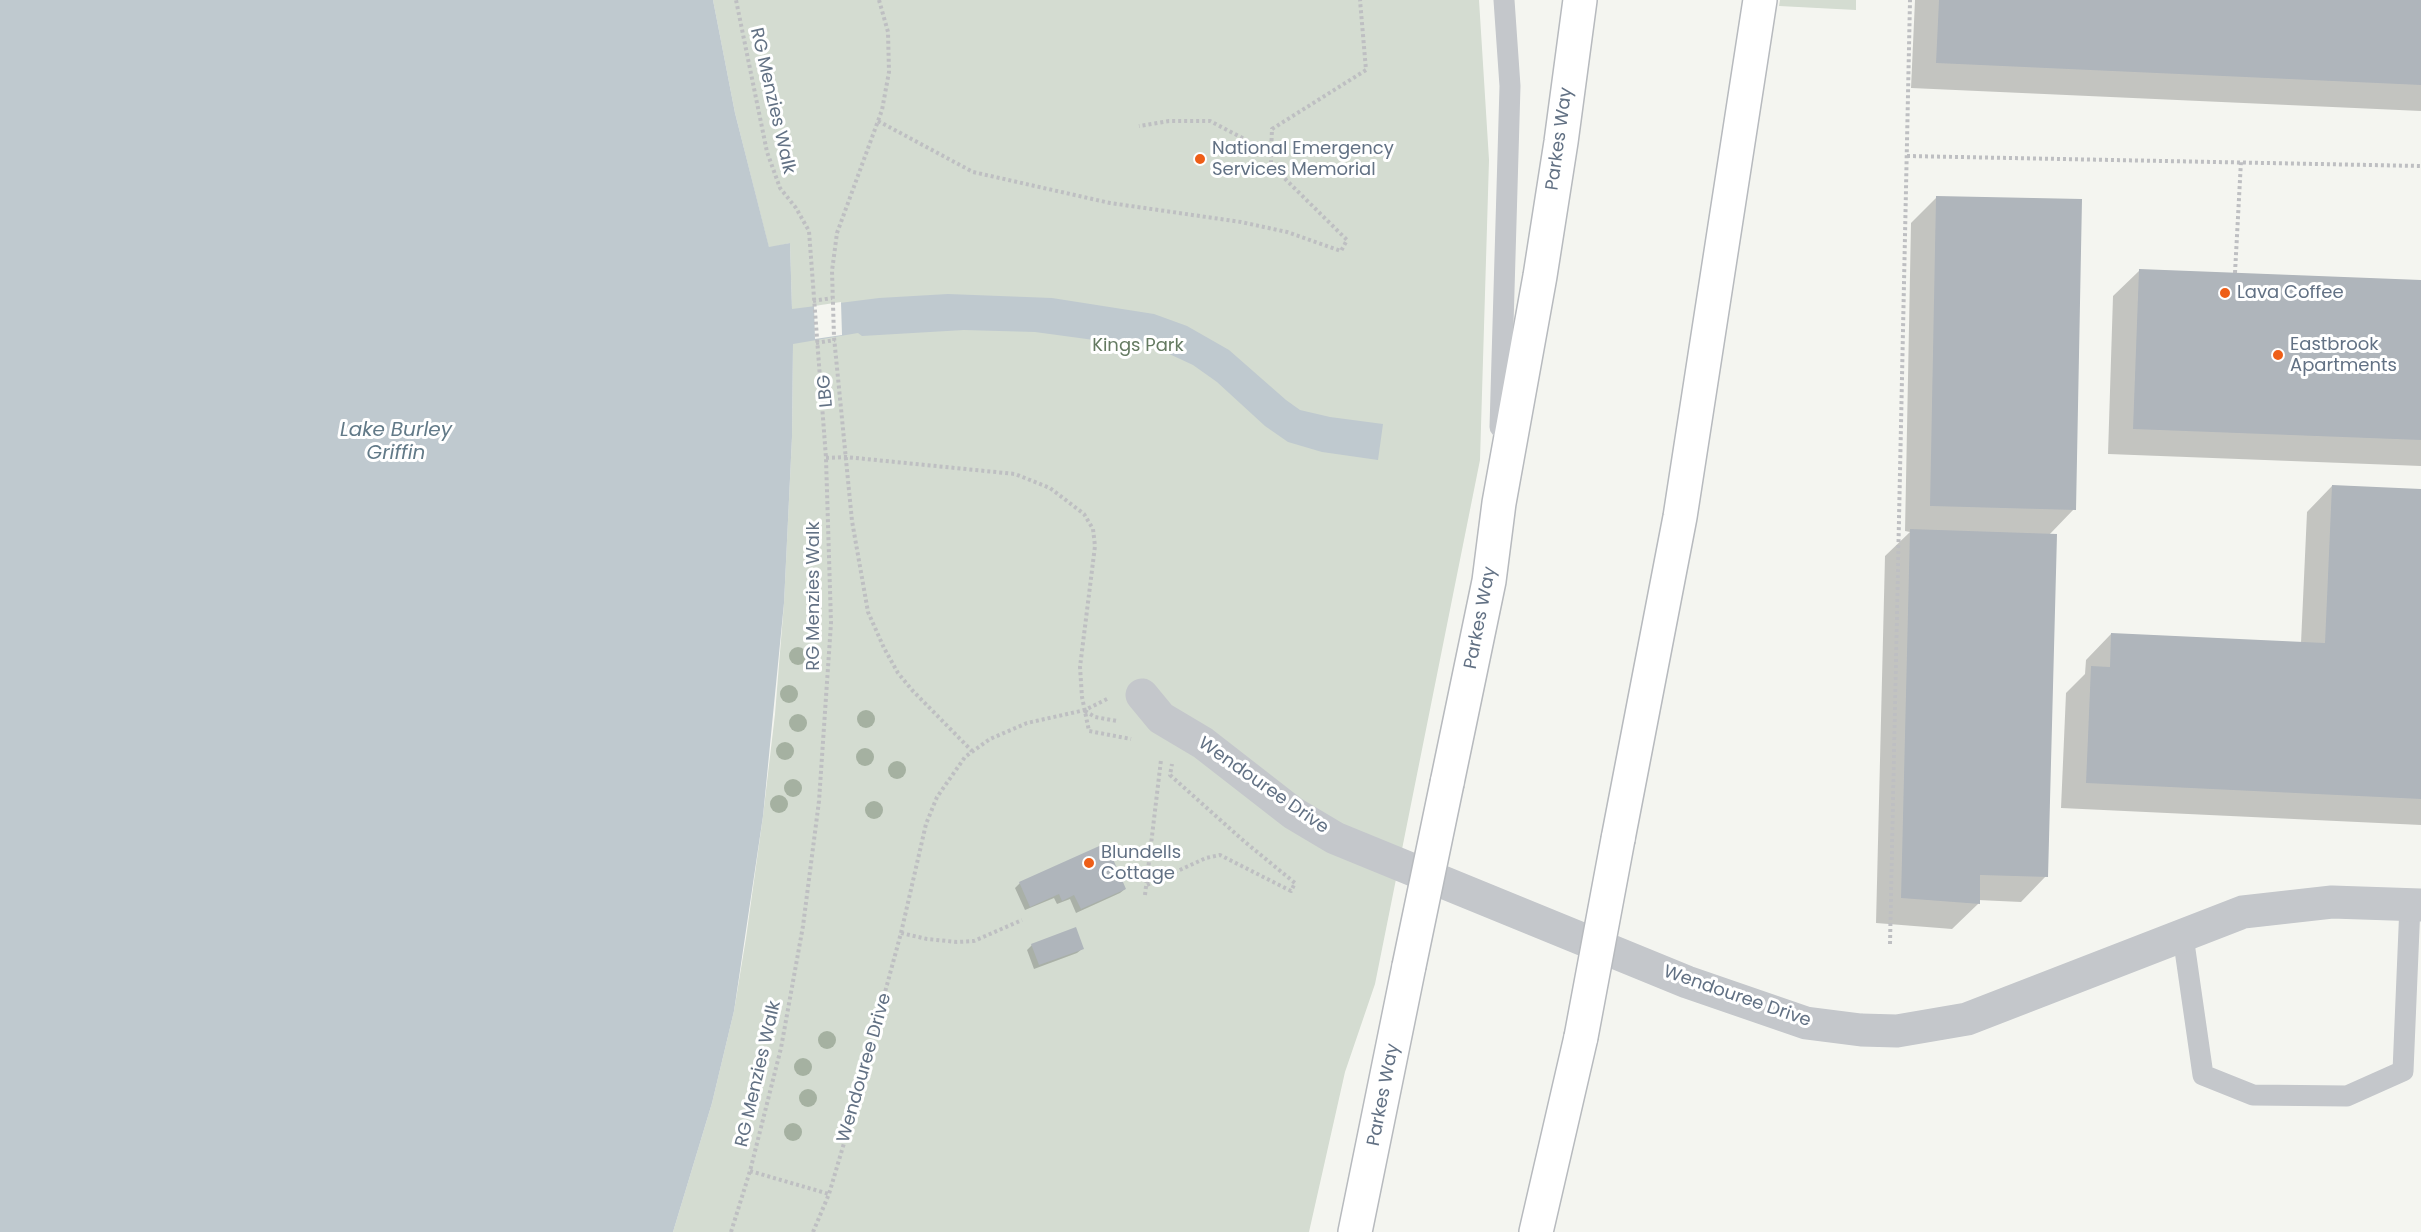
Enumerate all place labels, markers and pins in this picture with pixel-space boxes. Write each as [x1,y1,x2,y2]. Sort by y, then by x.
place label: National Emergency Services Memorial [1212,138,1394,180]
marker: National Emergency Services Memorial [1193,152,1207,166]
place label: Lava Coffee [2237,282,2344,304]
marker: Lava Coffee [2218,286,2232,300]
place label: Eastbrook Apartments [2290,334,2397,376]
marker: Eastbrook Apartments [2271,348,2285,362]
place label: Blundells Cottage [1101,842,1181,884]
marker: Blundells Cottage [1082,856,1096,870]

